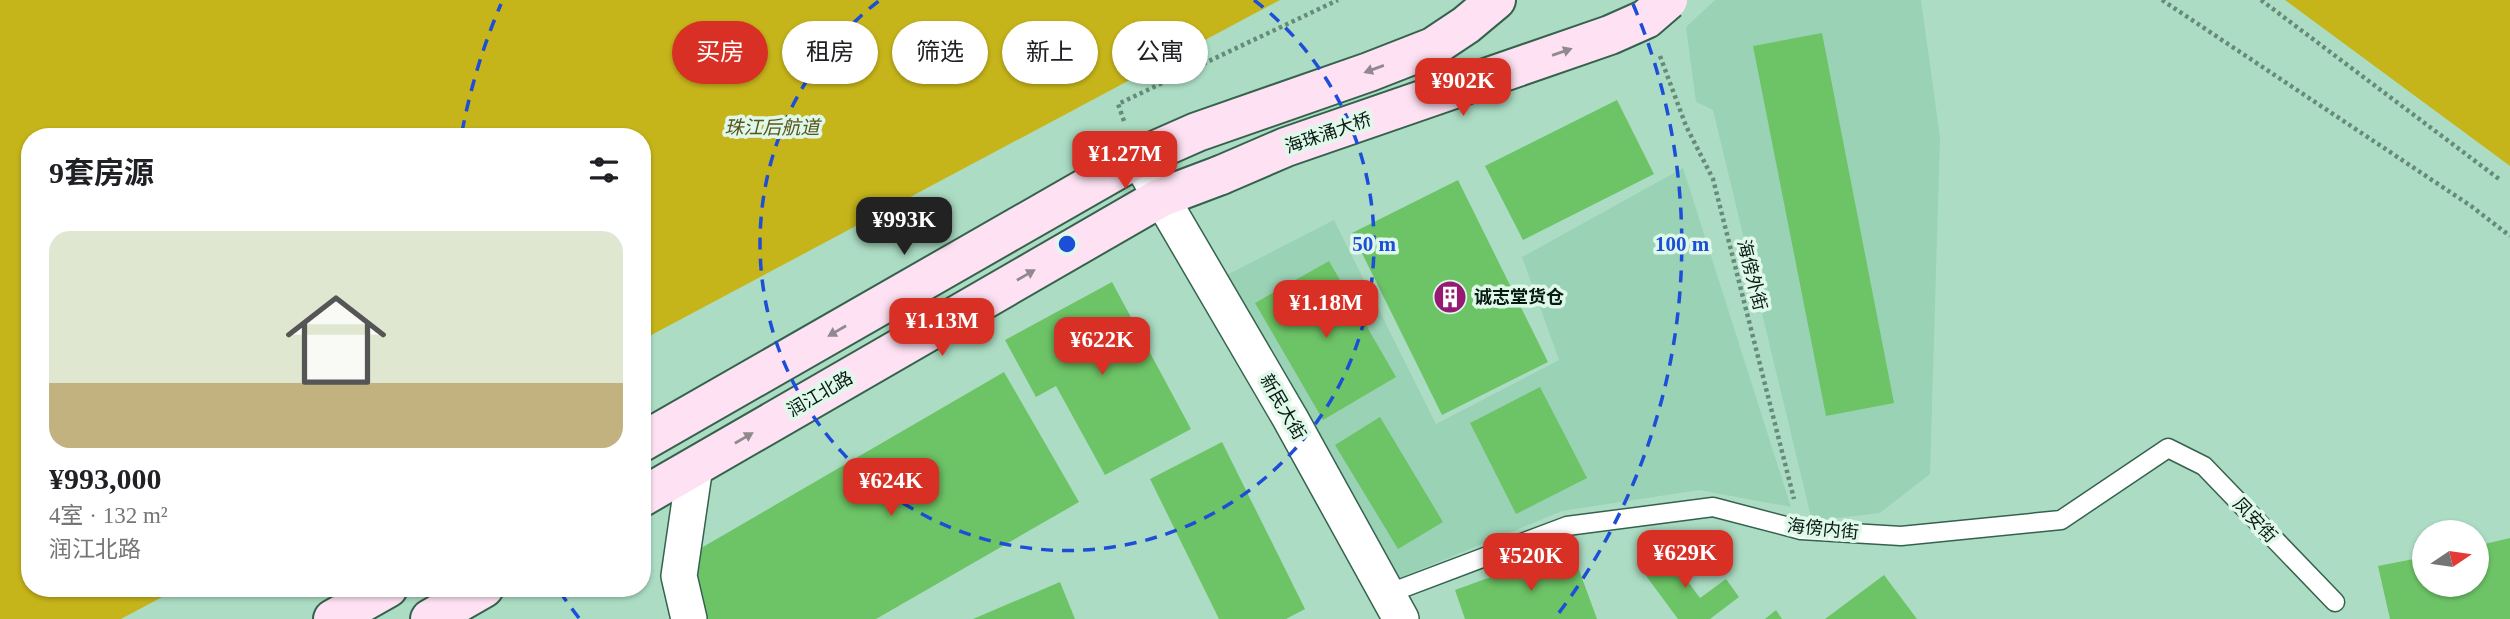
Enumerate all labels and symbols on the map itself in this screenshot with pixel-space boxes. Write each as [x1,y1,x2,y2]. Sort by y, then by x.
one-way arrow [1551,46,1572,57]
pin: ¥902K [1414,58,1512,118]
one-way arrow [1364,64,1385,75]
street label: 海珠涌大桥 [1282,109,1374,157]
water label: 珠江后航道 [724,117,822,138]
pin: ¥1.27M [1068,132,1182,191]
pin: ¥993K [855,198,953,257]
centre of rings [1055,232,1079,256]
text: 50 m [1352,232,1396,256]
text: 100 m [1655,232,1710,256]
street label: 海傍外街 [1734,238,1770,312]
one-way arrow [1016,269,1035,282]
building icon: 诚志堂货仓 [1431,278,1469,316]
pin: ¥1.18M [1269,280,1383,340]
place label: 诚志堂货仓 [1474,287,1564,307]
pin: ¥1.13M [885,298,999,358]
pin: ¥622K [1053,318,1151,377]
one-way arrow [827,324,846,337]
street label: 润江北路 [784,367,856,421]
street label: 新民大街 [1256,371,1310,443]
one-way arrow [734,432,753,444]
pin: ¥624K [842,458,940,518]
street label: 凤安街 [2229,494,2281,546]
street label: 海傍内街 [1786,515,1860,543]
north arrow [2412,520,2488,597]
pin: ¥629K [1636,530,1734,590]
pin: ¥520K [1482,534,1580,593]

